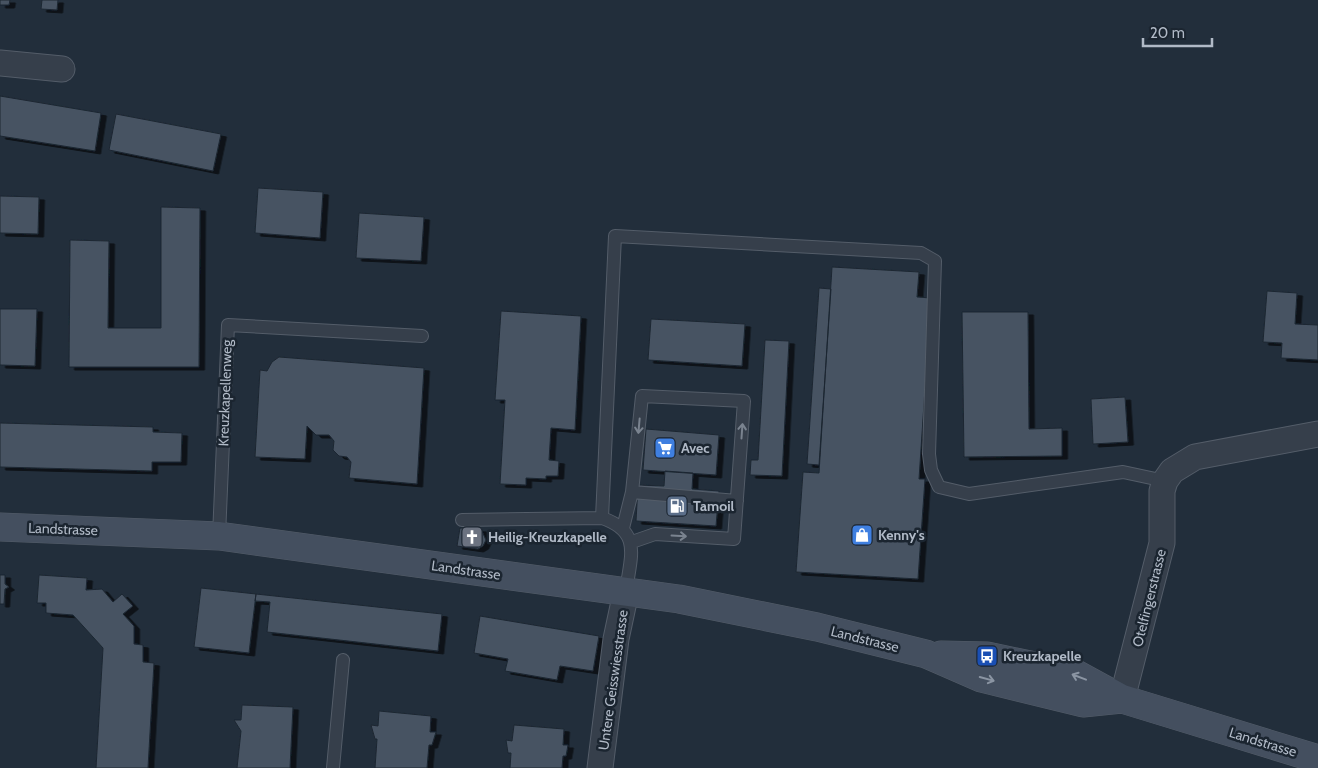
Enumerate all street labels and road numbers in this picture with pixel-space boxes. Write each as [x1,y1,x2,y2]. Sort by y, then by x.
street label: Kreuzkapellenweg [214,338,236,447]
street label: Landstrasse [28,519,98,539]
street label: Otelfingerstrasse [1128,547,1170,649]
street label: Landstrasse [430,556,502,584]
street label: Untere Geisswiesstrasse [594,609,632,751]
street label: Landstrasse [829,622,901,656]
street label: Landstrasse [1227,723,1299,761]

